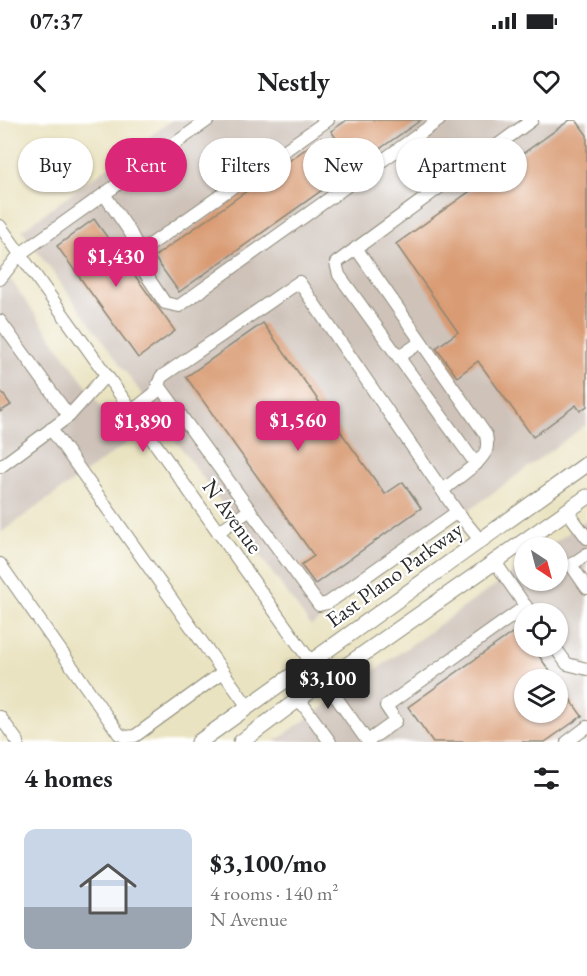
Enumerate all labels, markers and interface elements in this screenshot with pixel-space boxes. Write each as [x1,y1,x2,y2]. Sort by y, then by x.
text: 07:37 [30,7,83,36]
text: Nestly [257,64,330,99]
icon: back [24,65,57,98]
icon: heart [530,65,563,98]
chip: Buy [18,138,93,192]
chip: Rent [105,138,187,192]
chip: Filters [199,138,291,192]
chip: New [303,138,384,192]
chip: Apartment [396,138,527,192]
pin: $1,430 [67,237,165,288]
text: $1,430 [88,243,144,269]
pin: $1,560 [249,401,347,452]
pin: $1,890 [94,402,192,453]
text: $1,560 [270,407,326,433]
text: $1,890 [115,408,171,434]
street label: N Avenue [196,473,270,560]
street label: East Plano Parkway [320,515,469,634]
north arrow [514,537,568,591]
map controls [514,537,568,723]
button: locate [514,603,568,657]
pin: $3,100 [279,659,377,710]
text: $3,100 [300,665,356,691]
button: layers [514,669,568,723]
text: 4 homes [24,761,113,795]
icon: filters [530,762,563,795]
text: $3,100/mo [210,846,326,880]
icon: home [72,853,144,925]
text: 4 rooms · 140 m² [210,880,338,906]
text: N Avenue [210,906,287,932]

